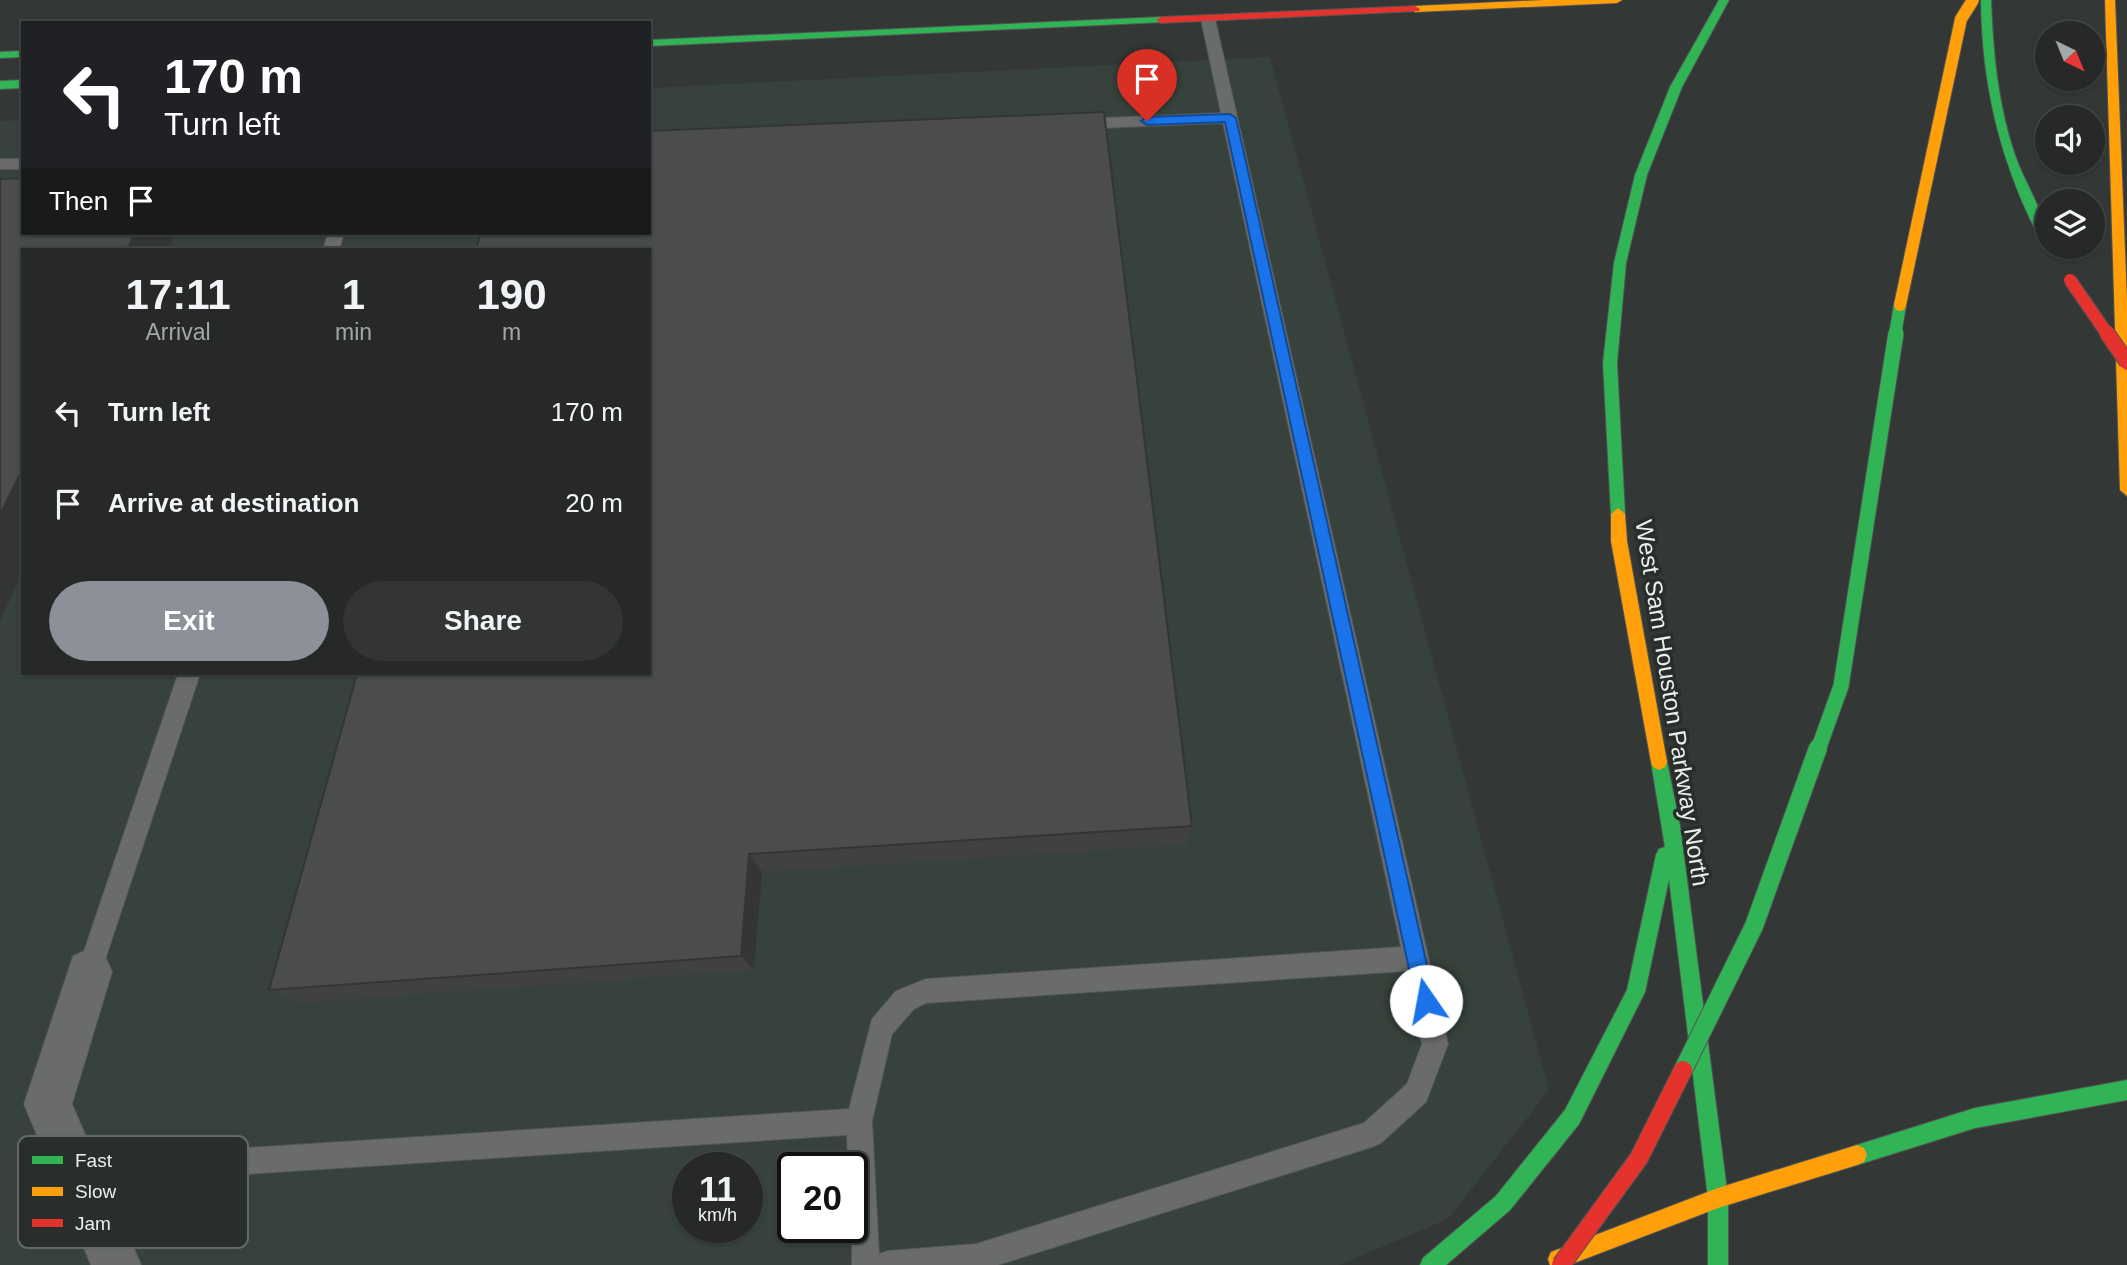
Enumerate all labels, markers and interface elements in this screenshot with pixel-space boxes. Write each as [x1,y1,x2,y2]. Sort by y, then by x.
north arrow [2035,21,2105,91]
map controls [2035,21,2105,259]
icon: left [49,49,140,140]
text: 170 m [164,49,303,103]
pin [1117,49,1177,121]
icon: arrive [1128,60,1166,98]
button: sound [2035,105,2105,175]
text: Turn left [164,106,280,142]
icon: arrive [122,182,160,220]
text: Then [49,186,108,216]
button: layers [2035,189,2105,259]
text: 17:11 [125,271,231,318]
text: 1 [342,271,365,318]
text: 190 [476,271,547,318]
text: Arrival [145,319,211,345]
text: min [335,319,372,345]
text: m [502,319,521,345]
icon: left [49,394,87,432]
text: Turn left [108,397,210,427]
text: 170 m [551,397,623,427]
icon: arrive [49,485,87,523]
text: Arrive at destination [108,488,359,518]
text: 20 m [565,488,623,518]
street label: West Sam Houston Parkway North [1630,518,1715,888]
button: Exit [49,581,329,661]
button: Share [343,581,623,661]
position arrow [1389,964,1463,1038]
legend [18,1136,248,1248]
text: Fast [75,1150,113,1171]
speed limit sign: 20 [777,1152,868,1243]
text: 11 [699,1169,736,1208]
text: Slow [75,1181,116,1202]
text: km/h [698,1205,737,1225]
text: Jam [75,1213,111,1234]

